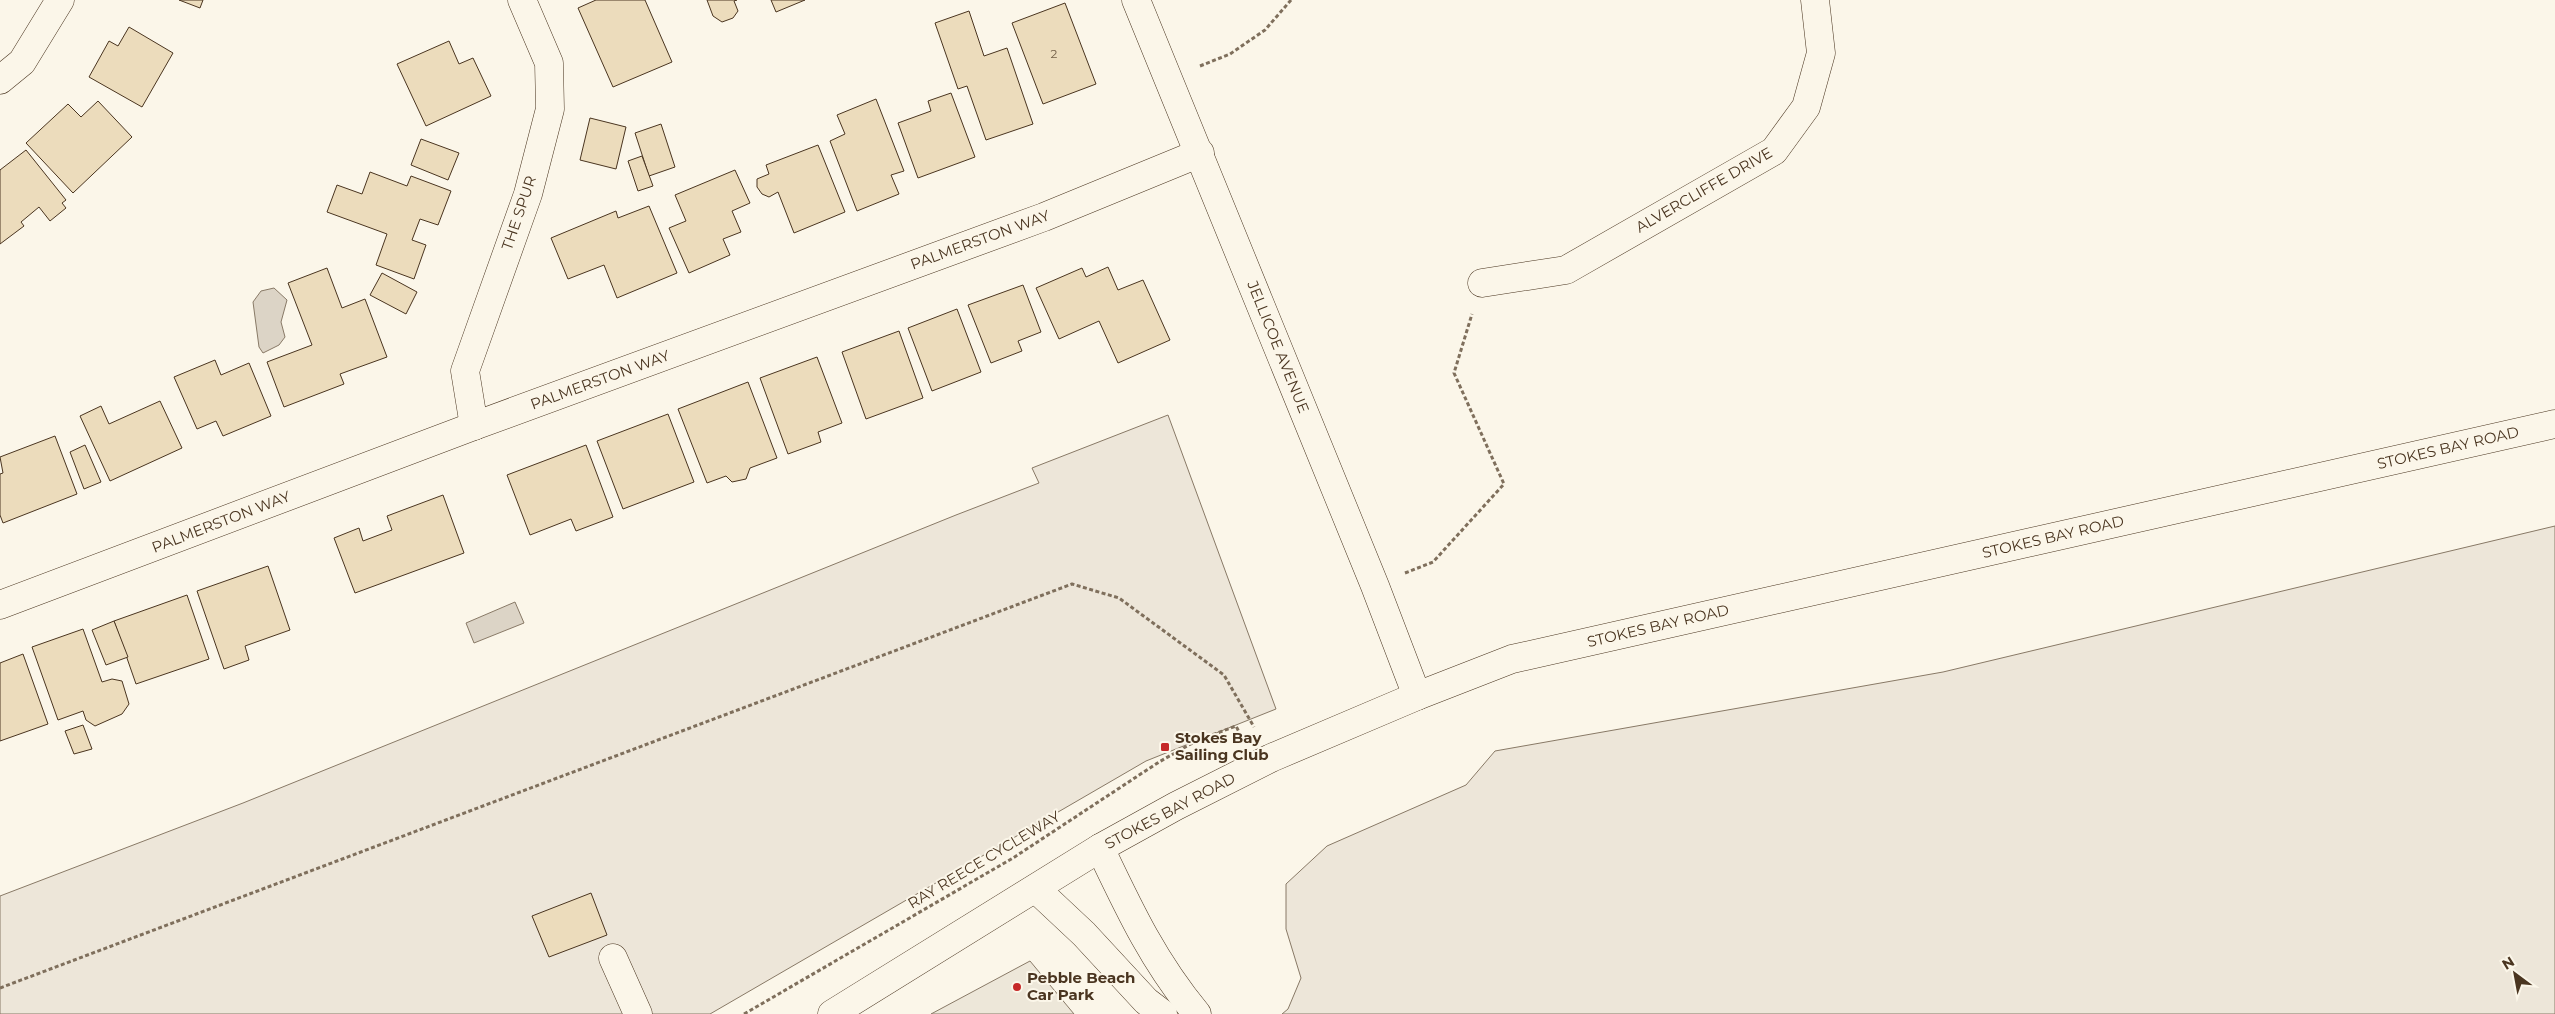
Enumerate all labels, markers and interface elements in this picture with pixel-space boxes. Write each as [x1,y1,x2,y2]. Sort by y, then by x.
house number: 2 [1051,46,1058,61]
street label: ALVERCLIFFE DRIVE [1632,143,1775,236]
street label: THE SPUR [497,173,540,253]
street label: PALMERSTON WAY [908,205,1053,274]
street label: JELLICOE AVENUE [1243,277,1314,416]
street label: PALMERSTON WAY [528,345,673,414]
street label: STOKES BAY ROAD [2375,422,2521,473]
street label: PALMERSTON WAY [149,486,293,557]
street label: STOKES BAY ROAD [1980,511,2126,562]
street label: STOKES BAY ROAD [1585,600,1731,651]
place label: Stokes Bay Sailing Club [1175,728,1269,764]
marker: Stokes Bay Sailing Club [1159,741,1171,753]
street label: STOKES BAY ROAD [1101,768,1238,853]
street label: RAY REECE CYCLEWAY [904,806,1064,913]
north arrow [2490,949,2540,999]
text: N [2499,952,2518,974]
place label: Pebble Beach Car Park [1027,968,1135,1004]
marker: Pebble Beach Car Park [1011,981,1023,993]

